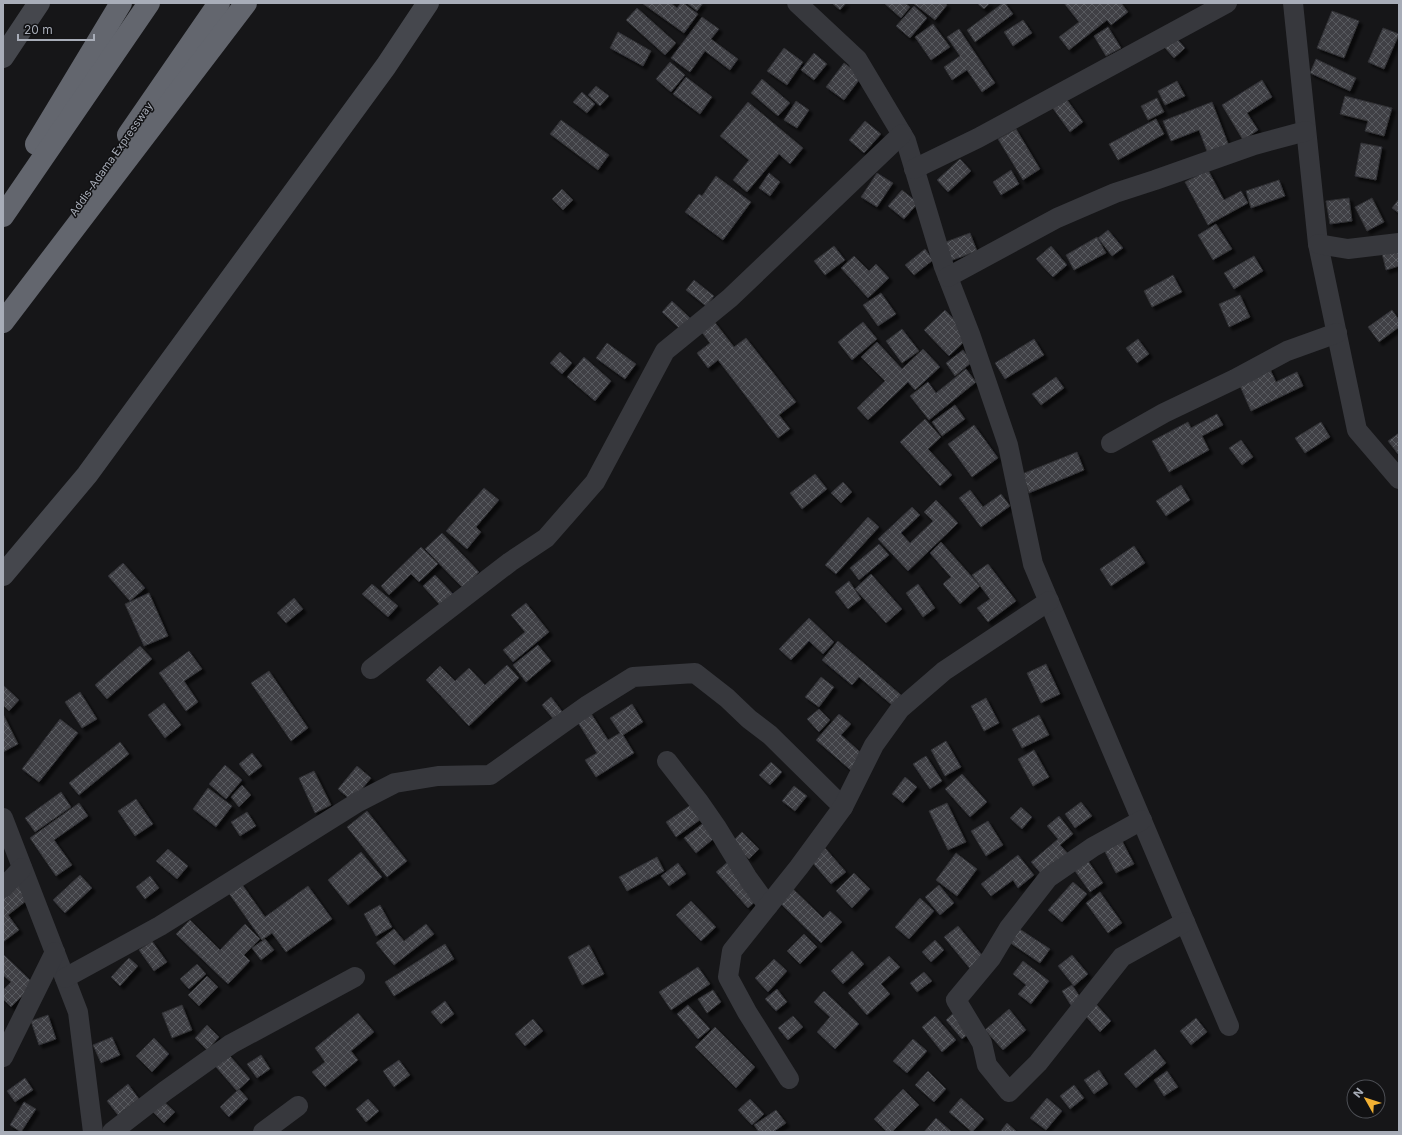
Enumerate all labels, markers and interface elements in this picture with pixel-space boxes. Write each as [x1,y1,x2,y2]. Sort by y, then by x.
scale bar [18,16,94,42]
text: 20 m [24,22,53,37]
street label: Addis-Adama Expressway [66,99,156,219]
north arrow [1346,1079,1386,1119]
text: N [1350,1085,1366,1100]

